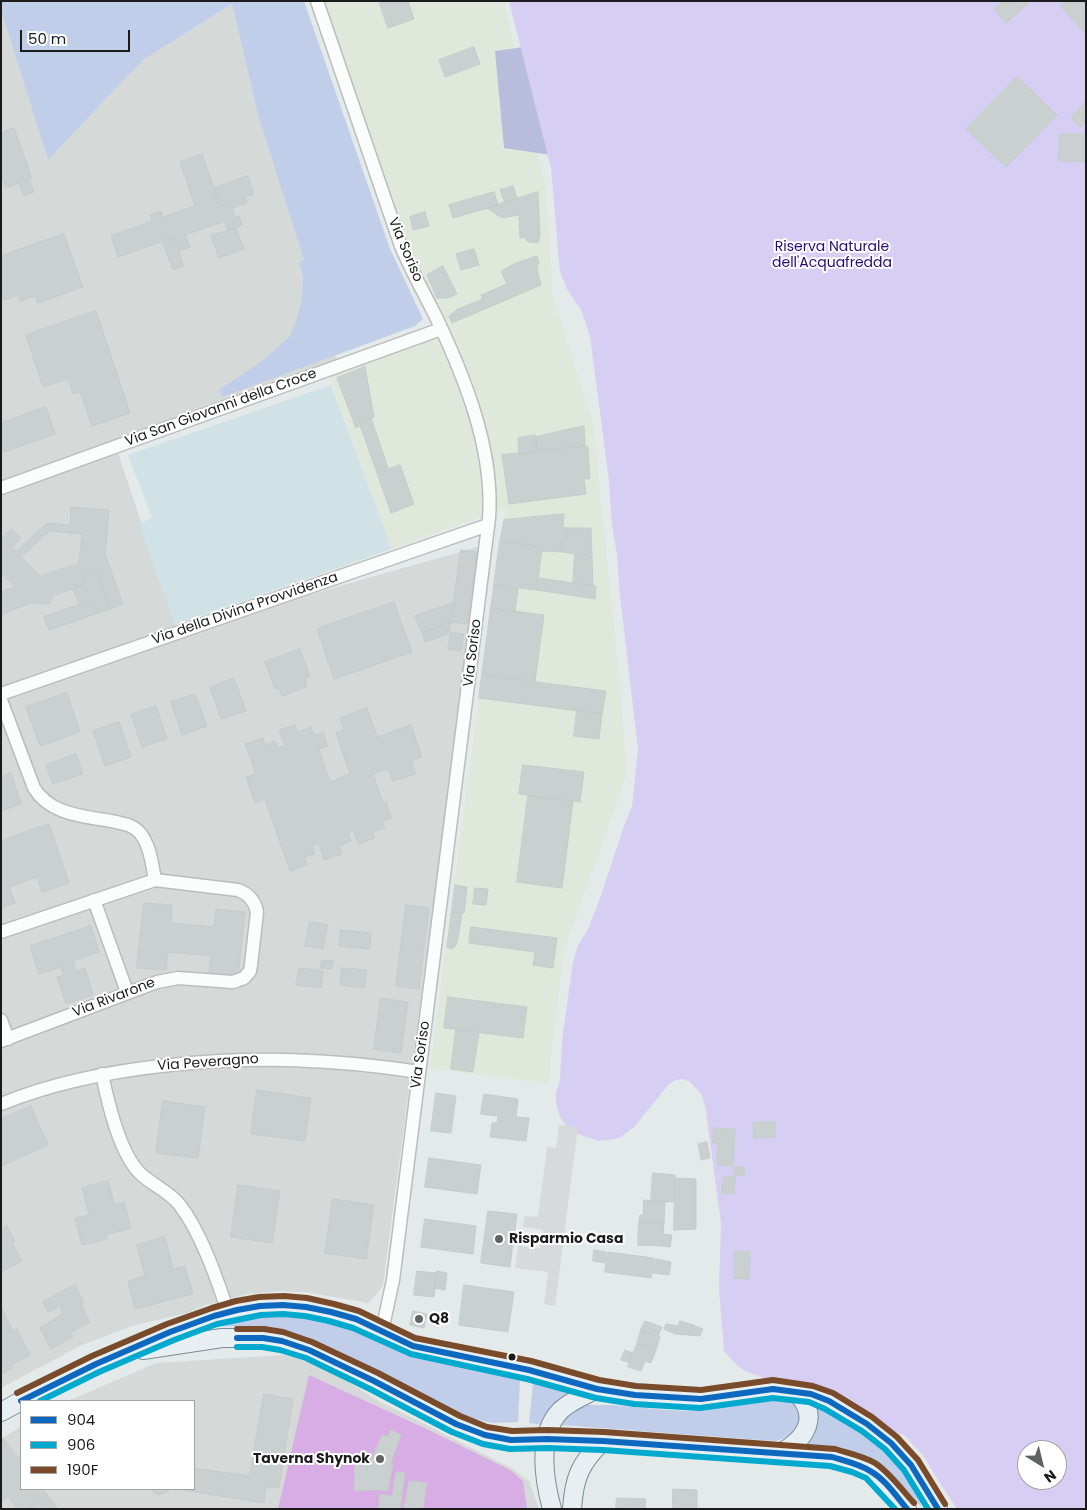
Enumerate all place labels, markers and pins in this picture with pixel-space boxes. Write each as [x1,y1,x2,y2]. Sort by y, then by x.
place label: Risparmio Casa [509,1231,623,1247]
marker: Risparmio Casa [493,1233,505,1245]
place label: Q8 [429,1311,449,1327]
marker: Q8 [413,1313,425,1325]
unlabelled marker [507,1352,517,1362]
place label: Taverna Shynok [253,1451,370,1467]
marker: Taverna Shynok [374,1453,386,1465]

